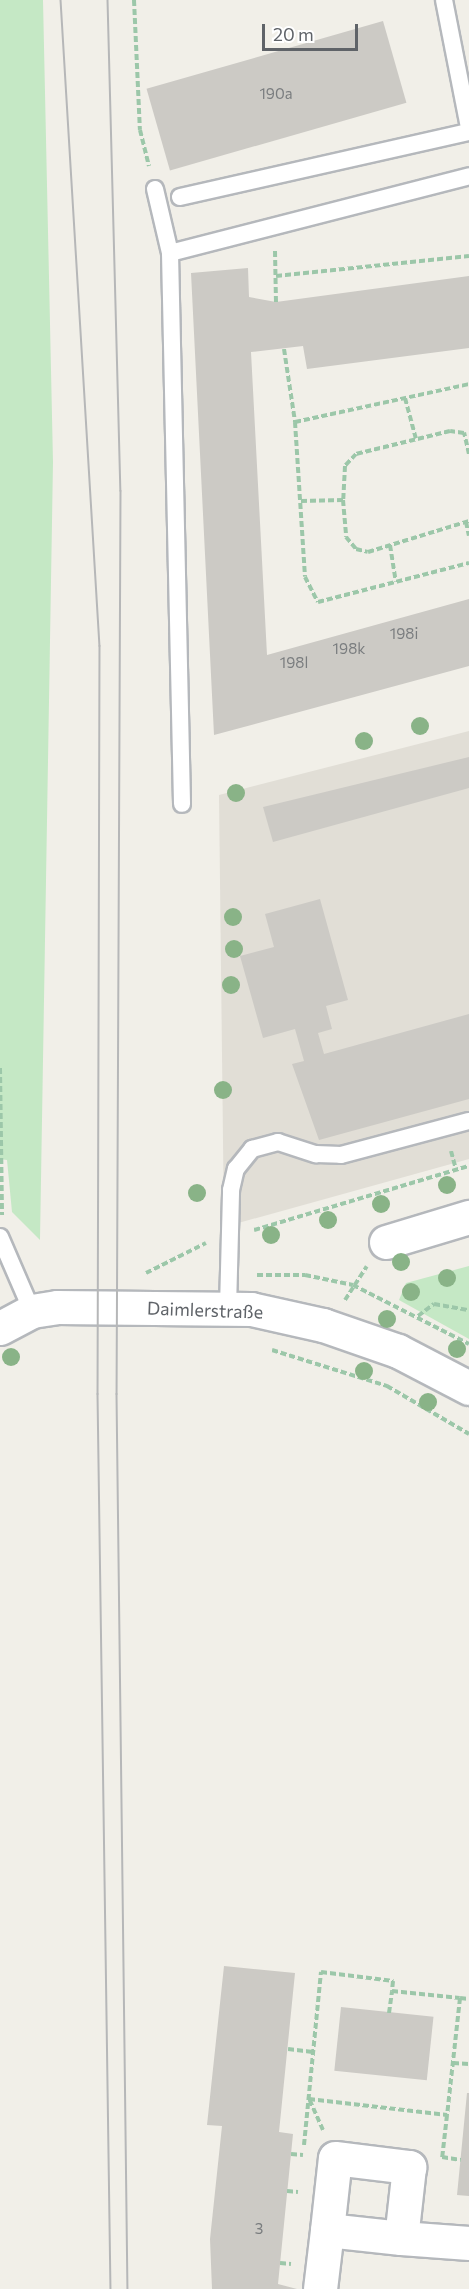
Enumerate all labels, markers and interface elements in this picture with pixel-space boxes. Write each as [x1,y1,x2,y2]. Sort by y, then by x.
scale bar [265,12,361,50]
text: 20 m [273,23,314,45]
house number: 190a [259,85,293,103]
house number: 198i [390,625,418,643]
house number: 198k [333,640,365,658]
house number: 198l [280,654,308,672]
street label: Daimlerstraße [147,1297,263,1323]
house number: 3 [255,2220,263,2238]

